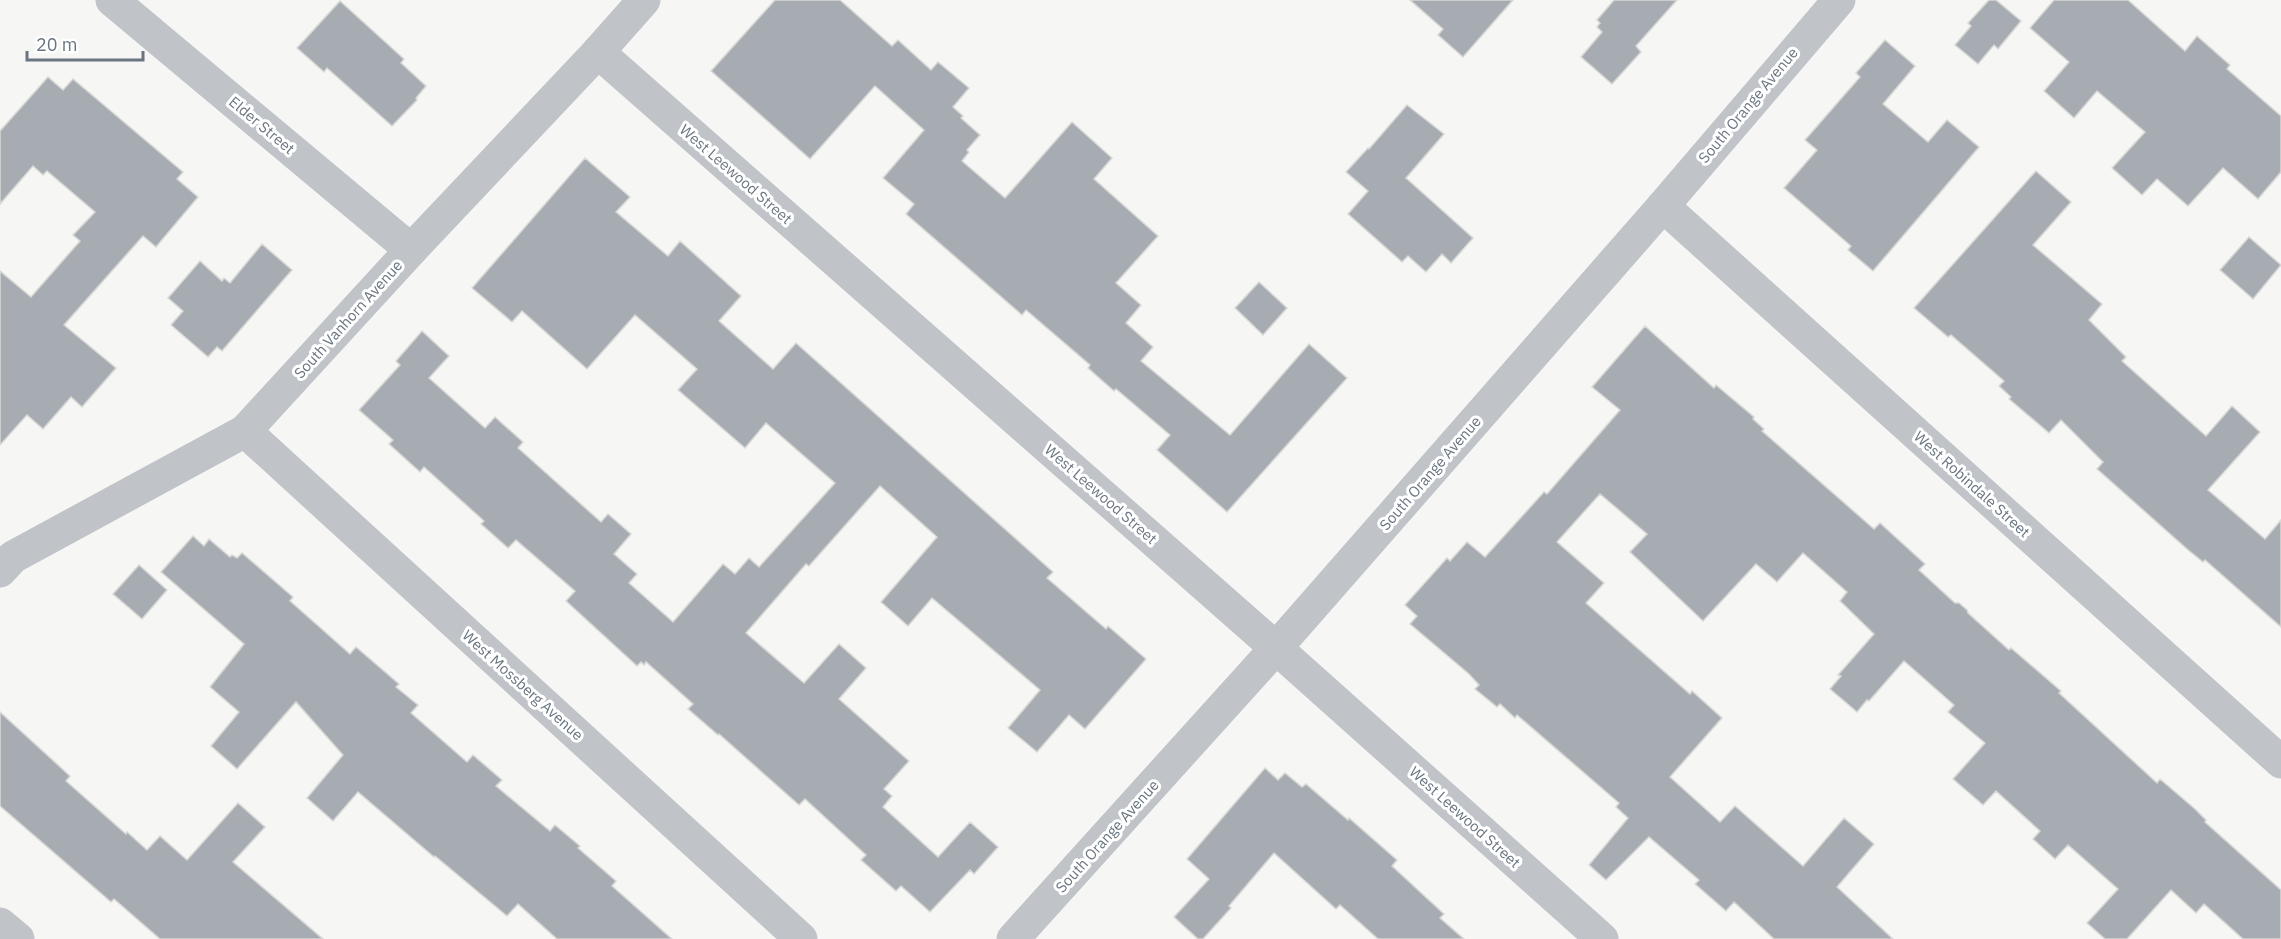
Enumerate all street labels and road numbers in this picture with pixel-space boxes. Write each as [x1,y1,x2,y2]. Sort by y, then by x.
street label: South Orange Avenue [1694,43,1802,167]
street label: Elder Street [225,92,299,158]
street label: West Leewood Street [676,120,796,228]
street label: South Vanhorn Avenue [290,256,406,382]
street label: South Orange Avenue [1375,412,1485,534]
street label: West Robindale Street [1910,427,2034,541]
street label: West Leewood Street [1041,440,1161,548]
street label: West Mossberg Avenue [459,626,587,744]
street label: West Leewood Street [1406,762,1524,872]
street label: South Orange Avenue [1051,776,1163,896]

